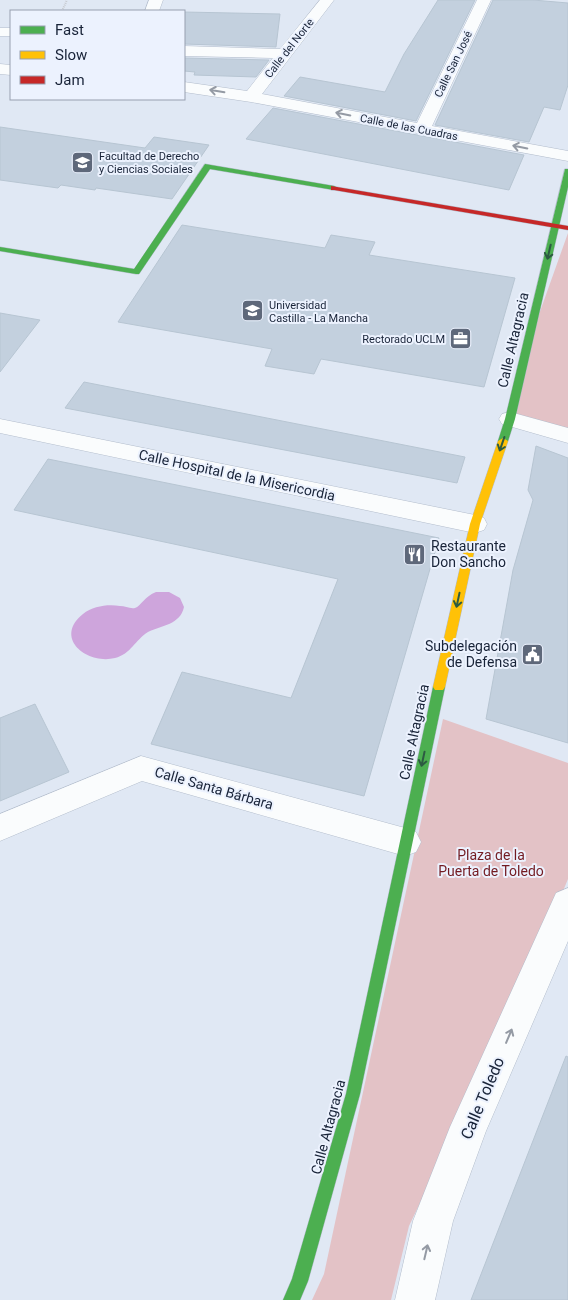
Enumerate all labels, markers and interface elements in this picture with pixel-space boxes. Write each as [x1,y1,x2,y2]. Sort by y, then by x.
legend [10,10,185,100]
street label: Calle del Norte [262,16,317,81]
text: Fast [55,21,84,39]
street label: Calle San José [432,29,475,100]
text: Slow [55,46,87,64]
text: Jam [55,71,85,89]
one-way arrow [210,86,226,96]
one-way arrow [336,109,352,118]
street label: Calle de las Cuadras [359,112,459,143]
one-way arrow [512,142,528,152]
school or university icon: Facultad de Derecho y Ciencias Sociales [71,150,95,174]
place label: Facultad de Derecho y Ciencias Sociales [99,150,199,176]
one-way arrow [544,244,553,260]
street label: Calle Altagracia [494,291,532,389]
school or university icon: Universidad Castilla - La Mancha [241,299,265,323]
place label: Universidad Castilla - La Mancha [269,299,368,325]
office icon: Rectorado UCLM [449,327,473,351]
place label: Rectorado UCLM [362,333,445,346]
one-way arrow [497,436,506,451]
street label: Calle Hospital de la Misericordia [137,446,337,504]
place label: Restaurante Don Sancho [431,538,506,570]
restaurant icon: Restaurante Don Sancho [403,542,427,566]
one-way arrow [453,592,462,608]
place label: Subdelegación de Defensa [425,638,517,670]
public building icon: Subdelegación de Defensa [521,642,545,666]
street label: Calle Altagracia [396,683,432,781]
one-way arrow [418,751,427,767]
street label: Calle Santa Bárbara [153,763,275,813]
park label: Plaza de la Puerta de Toledo [438,847,544,879]
one-way arrow [504,1029,514,1044]
street label: Calle Toledo [457,1054,508,1142]
street label: Calle Altagracia [308,1078,348,1176]
one-way arrow [422,1245,431,1261]

